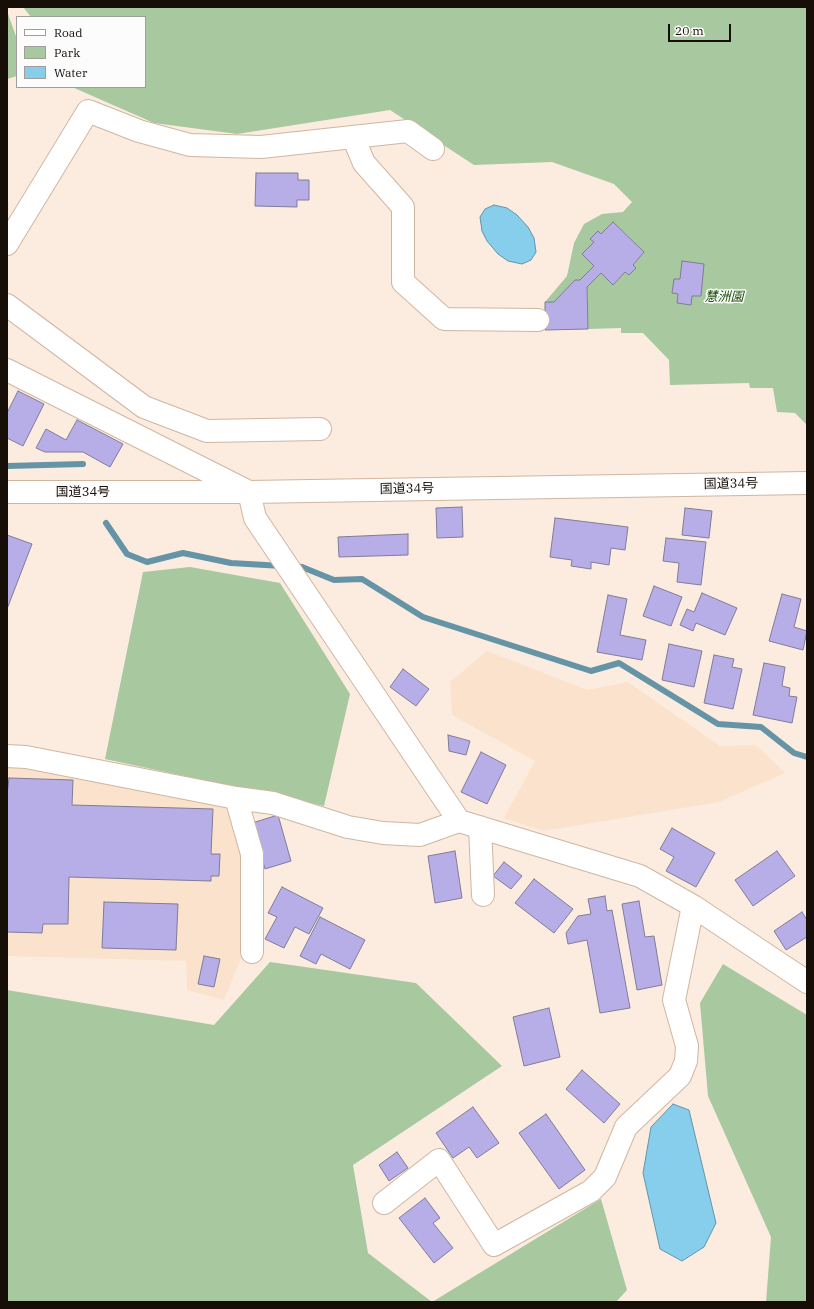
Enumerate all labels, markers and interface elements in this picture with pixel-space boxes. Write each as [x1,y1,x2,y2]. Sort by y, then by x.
legend [16,16,146,88]
scale bar [670,16,733,42]
text: 20 m [675,23,704,38]
text: Road [54,25,83,40]
text: Park [54,45,80,60]
text: Water [54,65,87,80]
park label: 慧洲園 [705,289,743,305]
street label: 国道34号 [704,476,758,492]
street label: 国道34号 [380,481,434,497]
street label: 国道34号 [56,484,110,500]

